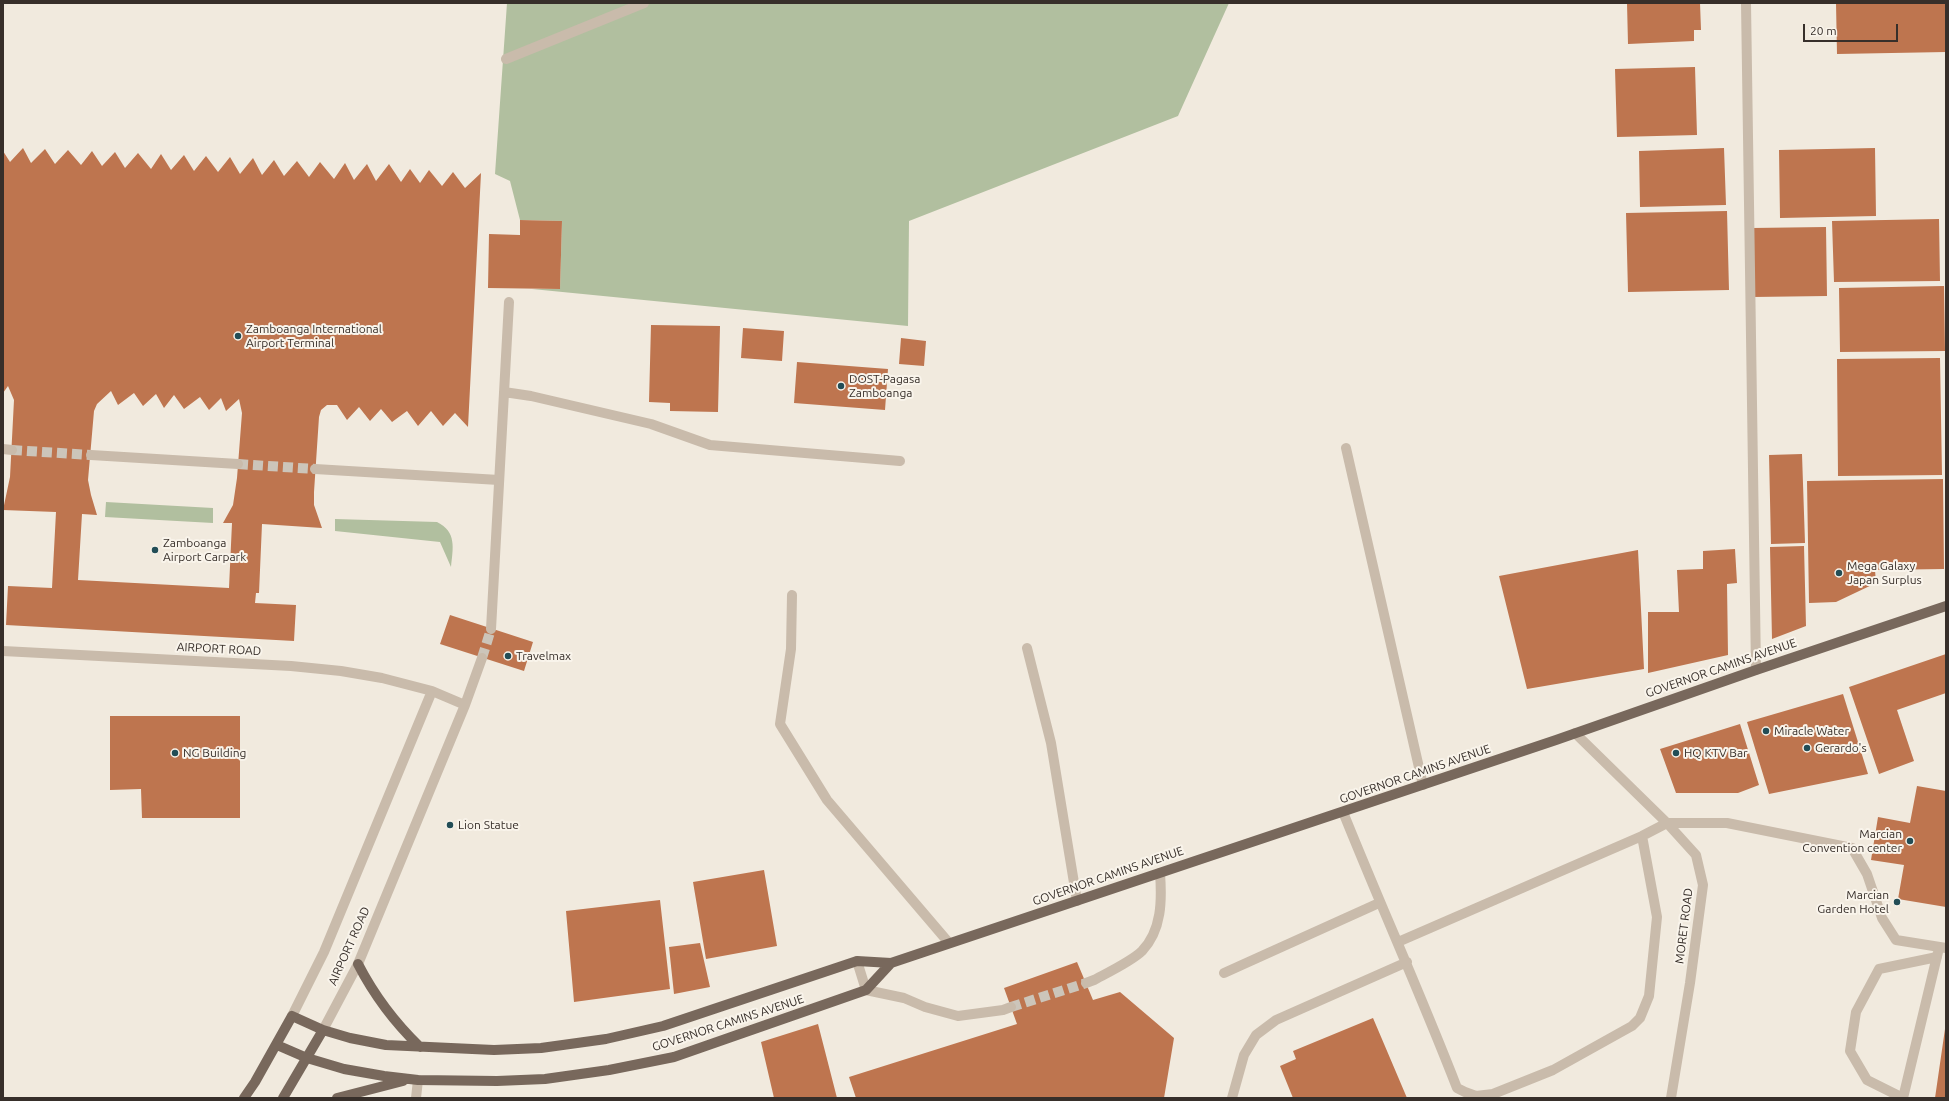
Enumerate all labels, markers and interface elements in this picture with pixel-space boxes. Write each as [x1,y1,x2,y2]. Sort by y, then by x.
scale bar [1805,16,1900,42]
text: 20 m [1810,24,1837,37]
place label: Zamboanga International Airport Terminal [246,322,382,350]
marker: Zamboanga International Airport Terminal [233,331,243,341]
place label: DOST-Pagasa Zamboanga [849,372,920,400]
marker: DOST-Pagasa Zamboanga [836,381,846,391]
place label: Zamboanga Airport Carpark [163,536,246,564]
marker: Zamboanga Airport Carpark [150,545,160,555]
place label: Mega Galaxy Japan Surplus [1847,559,1922,587]
marker: Mega Galaxy Japan Surplus [1834,568,1844,578]
street label: GOVERNOR CAMINS AVENUE [1644,635,1798,701]
street label: AIRPORT ROAD [176,640,262,658]
place label: Travelmax [516,649,571,663]
marker: Travelmax [503,651,513,661]
place label: Miracle Water [1774,724,1849,738]
marker: Miracle Water [1761,726,1771,736]
street label: GOVERNOR CAMINS AVENUE [1338,741,1492,807]
place label: Gerardo's [1815,741,1867,755]
marker: Gerardo's [1802,743,1812,753]
place label: NG Building [183,746,246,760]
place label: HQ KTV Bar [1684,746,1748,760]
marker: NG Building [170,748,180,758]
marker: HQ KTV Bar [1671,748,1681,758]
place label: Lion Statue [458,818,519,832]
marker: Lion Statue [445,820,455,830]
place label: Marcian Convention center [1802,827,1902,855]
marker: Marcian Convention center [1905,836,1915,846]
street label: GOVERNOR CAMINS AVENUE [1031,843,1185,909]
street label: MORET ROAD [1672,887,1696,965]
place label: Marcian Garden Hotel [1817,888,1889,916]
marker: Marcian Garden Hotel [1892,897,1902,907]
street label: AIRPORT ROAD [325,904,373,988]
street label: GOVERNOR CAMINS AVENUE [650,992,806,1054]

